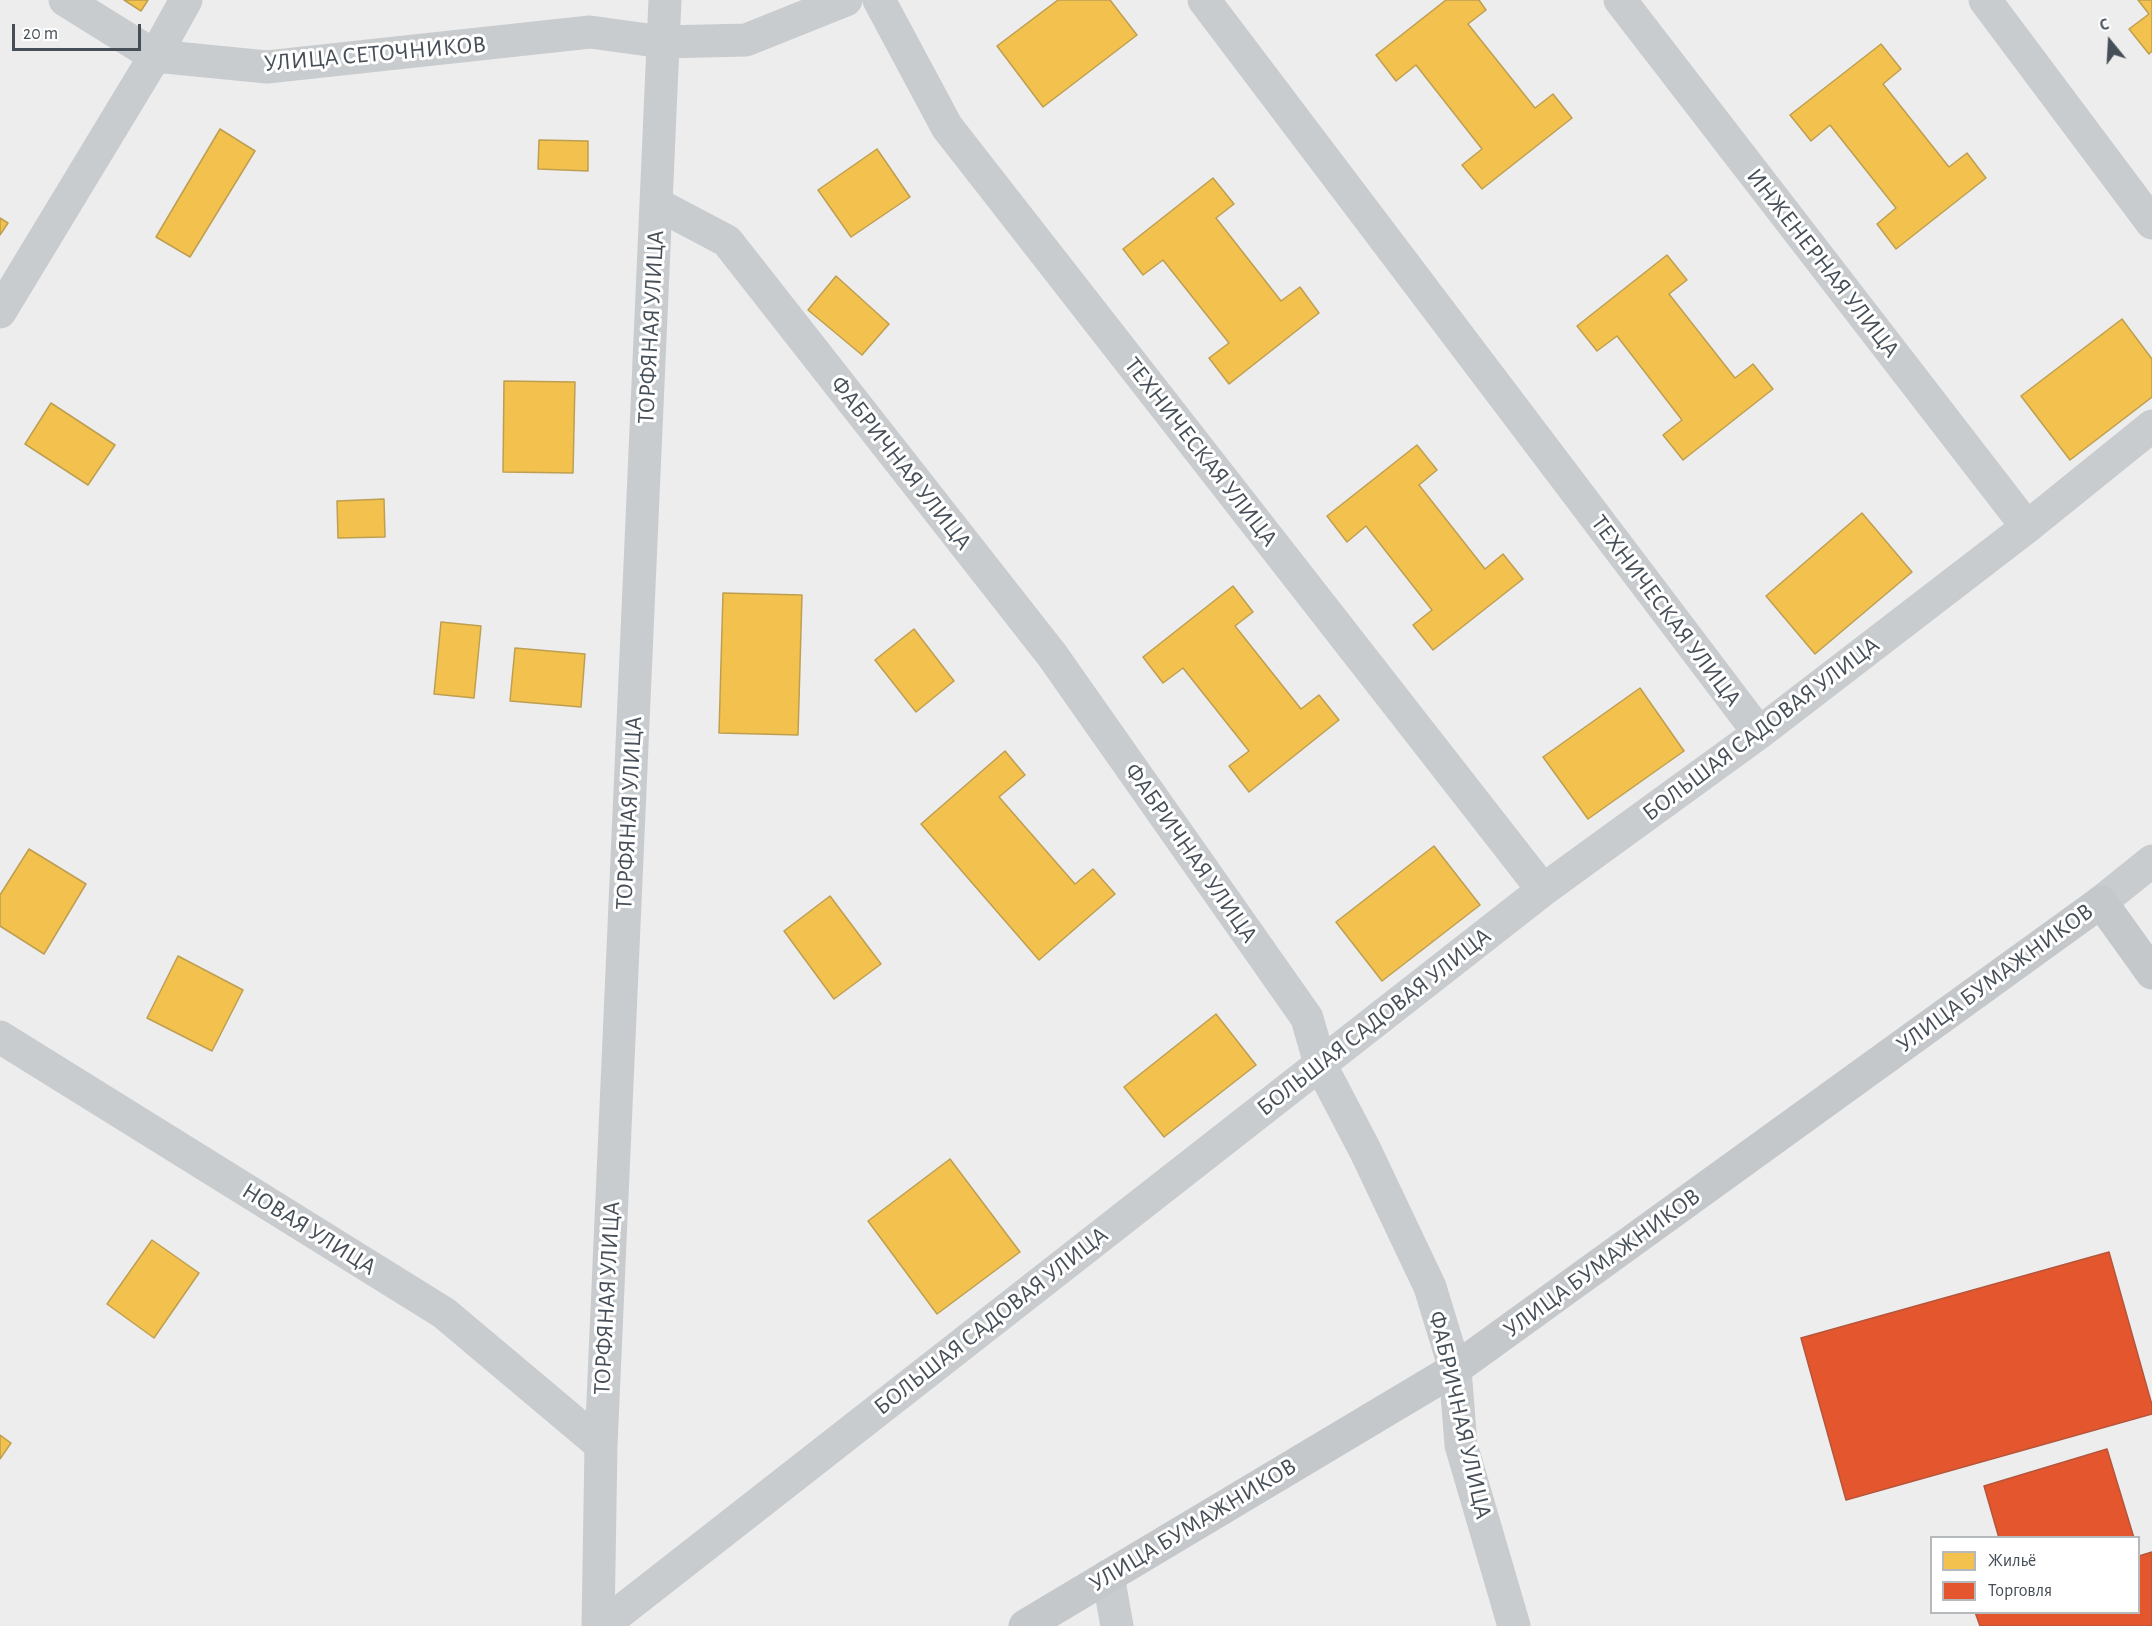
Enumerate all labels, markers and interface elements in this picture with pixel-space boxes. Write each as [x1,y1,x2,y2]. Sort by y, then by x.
scale bar [15,12,144,50]
north arrow [2080,12,2140,72]
text: С [2098,16,2111,34]
text: 20 m [23,25,58,43]
street label: УЛИЦА СЕТОЧНИКОВ [263,30,487,78]
street label: ИНЖЕНЕРНАЯ УЛИЦА [1740,163,1906,363]
street label: ТОРФЯНАЯ УЛИЦА [632,230,670,424]
street label: ТЕХНИЧЕСКАЯ УЛИЦА [1118,352,1284,552]
street label: ФАБРИЧНАЯ УЛИЦА [824,370,978,556]
street label: ТЕХНИЧЕСКАЯ УЛИЦА [1585,510,1747,712]
street label: БОЛЬШАЯ САДОВАЯ УЛИЦА [1637,630,1885,828]
street label: ТОРФЯНАЯ УЛИЦА [610,716,648,910]
street label: ФАБРИЧНАЯ УЛИЦА [1118,758,1264,948]
street label: УЛИЦА БУМАЖНИКОВ [1891,897,2099,1059]
street label: БОЛЬШАЯ САДОВАЯ УЛИЦА [1251,922,1497,1122]
street label: НОВАЯ УЛИЦА [237,1176,381,1282]
street label: УЛИЦА БУМАЖНИКОВ [1498,1182,1706,1344]
street label: ТОРФЯНАЯ УЛИЦА [588,1201,626,1395]
street label: БОЛЬШАЯ САДОВАЯ УЛИЦА [868,1221,1114,1421]
street label: ФАБРИЧНАЯ УЛИЦА [1422,1308,1498,1522]
street label: УЛИЦА БУМАЖНИКОВ [1084,1452,1302,1598]
legend [1930,1536,2140,1614]
text: Жильё [1988,1552,2036,1570]
text: Торговля [1988,1582,2052,1600]

